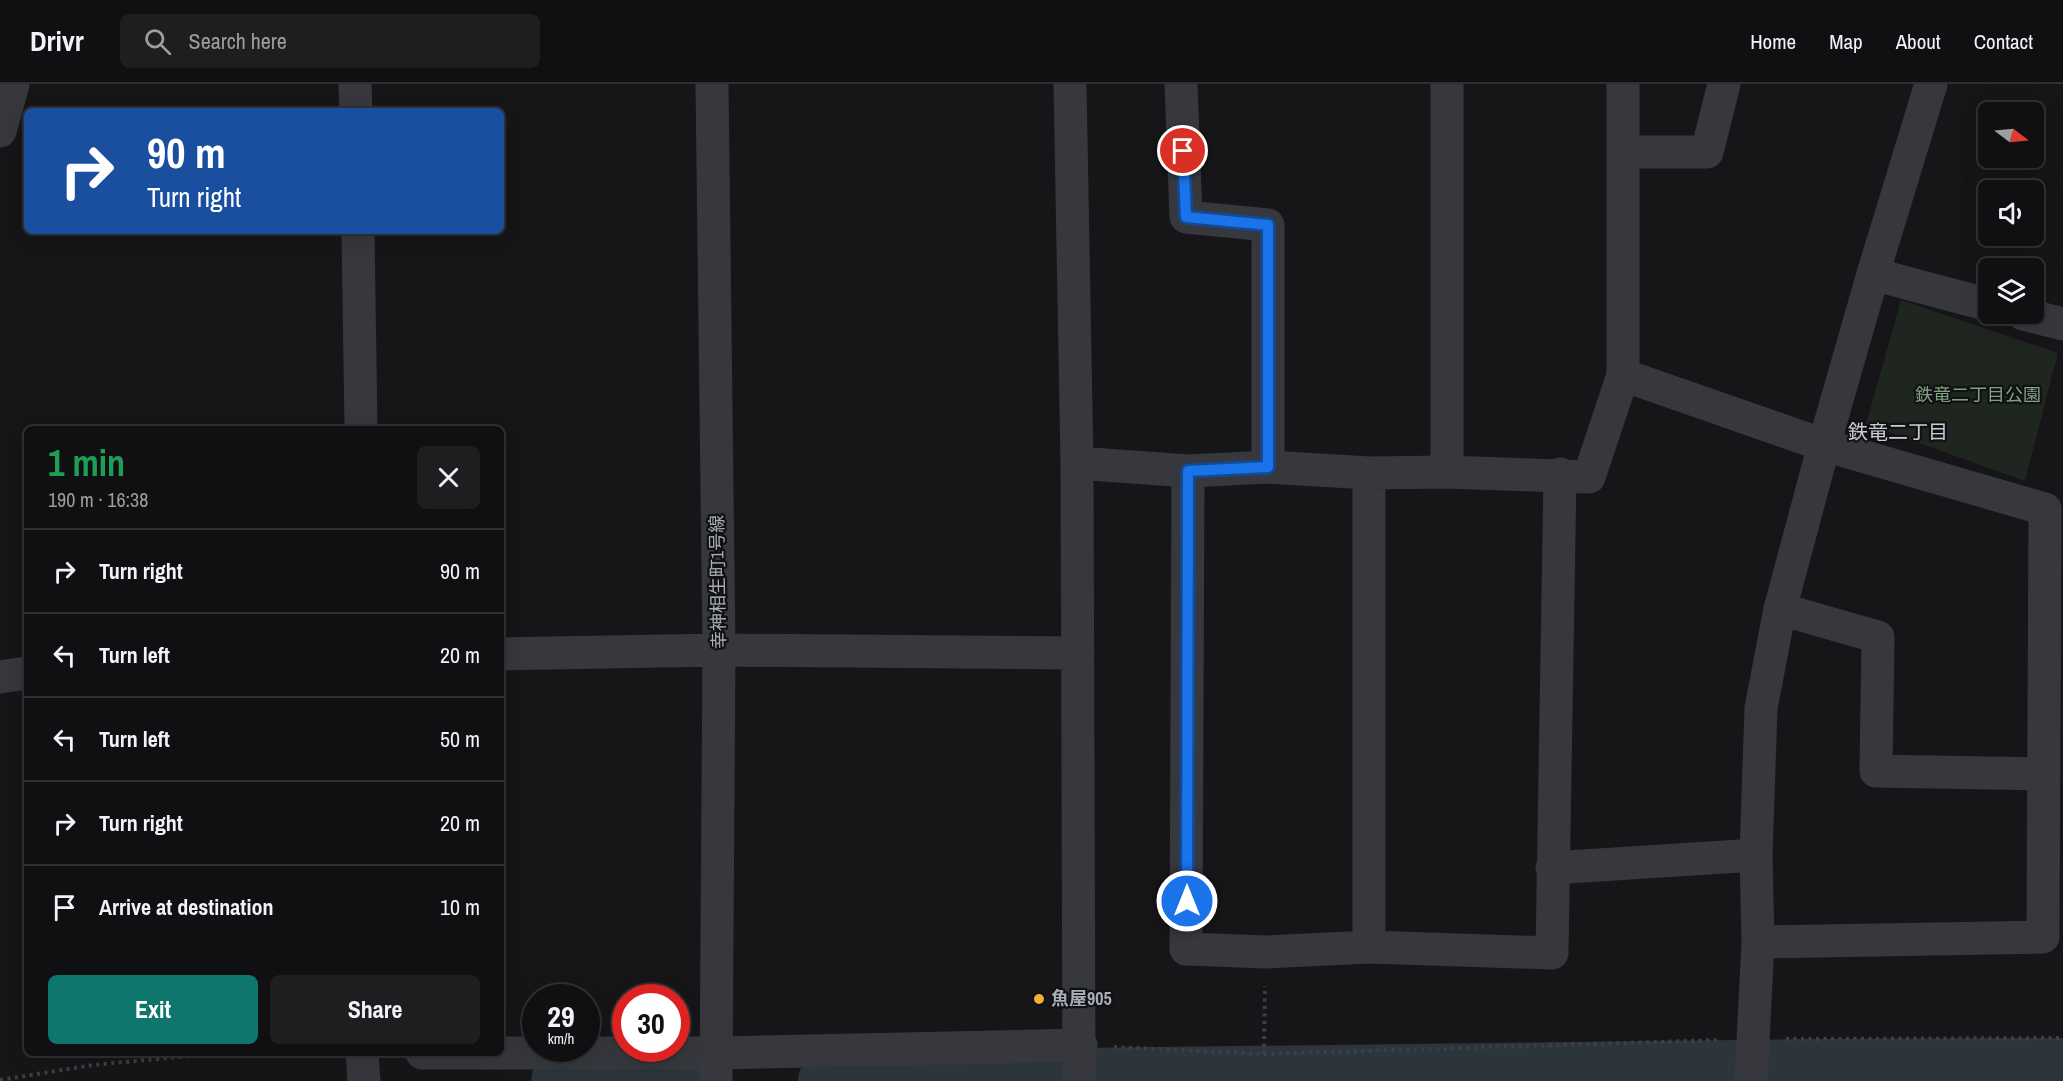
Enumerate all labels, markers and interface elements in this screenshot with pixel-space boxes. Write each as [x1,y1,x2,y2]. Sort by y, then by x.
search box [120,14,540,68]
text: Drivr [30,22,84,60]
icon: search [141,25,174,58]
text: Search here [189,26,287,56]
text: Home [1750,27,1796,56]
text: Map [1829,27,1863,56]
text: About [1896,27,1941,56]
text: Contact [1974,27,2033,56]
north arrow [1978,102,2044,168]
map controls [1978,102,2044,324]
text: 90 m [147,125,226,181]
pin [1157,125,1208,176]
icon: right [48,132,126,210]
icon: arrive [1166,134,1199,167]
text: Turn right [147,179,241,215]
button: sound [1978,180,2044,246]
button: layers [1978,258,2044,324]
park label: 鉄竜二丁目公園 [1915,382,2041,407]
district label: 鉄竜二丁目 [1848,418,1948,445]
text: 1 min [48,439,125,487]
button: close [417,446,480,509]
text: 190 m · 16:38 [48,486,148,513]
street label: 幸神相生町1号線 [704,515,731,649]
icon: right [48,555,81,588]
text: Turn right [99,556,183,586]
text: 90 m [440,556,480,586]
icon: left [48,639,81,672]
text: Turn left [99,640,170,670]
text: 20 m [440,640,480,670]
icon: left [48,723,81,756]
text: Turn left [99,724,170,754]
text: 50 m [440,724,480,754]
icon: right [48,807,81,840]
text: Turn right [99,808,183,838]
text: 20 m [440,808,480,838]
position arrow [1155,869,1219,933]
icon: arrive [48,891,81,924]
text: Arrive at destination [99,892,273,922]
text: 10 m [440,892,480,922]
button: Exit [48,975,258,1044]
button: Share [270,975,480,1044]
speed limit sign: 30 [612,984,690,1062]
place label: 魚屋905 [1051,986,1112,1011]
marker: 魚屋905 [1032,992,1046,1006]
text: 29 [547,996,575,1036]
text: km/h [548,1028,574,1049]

